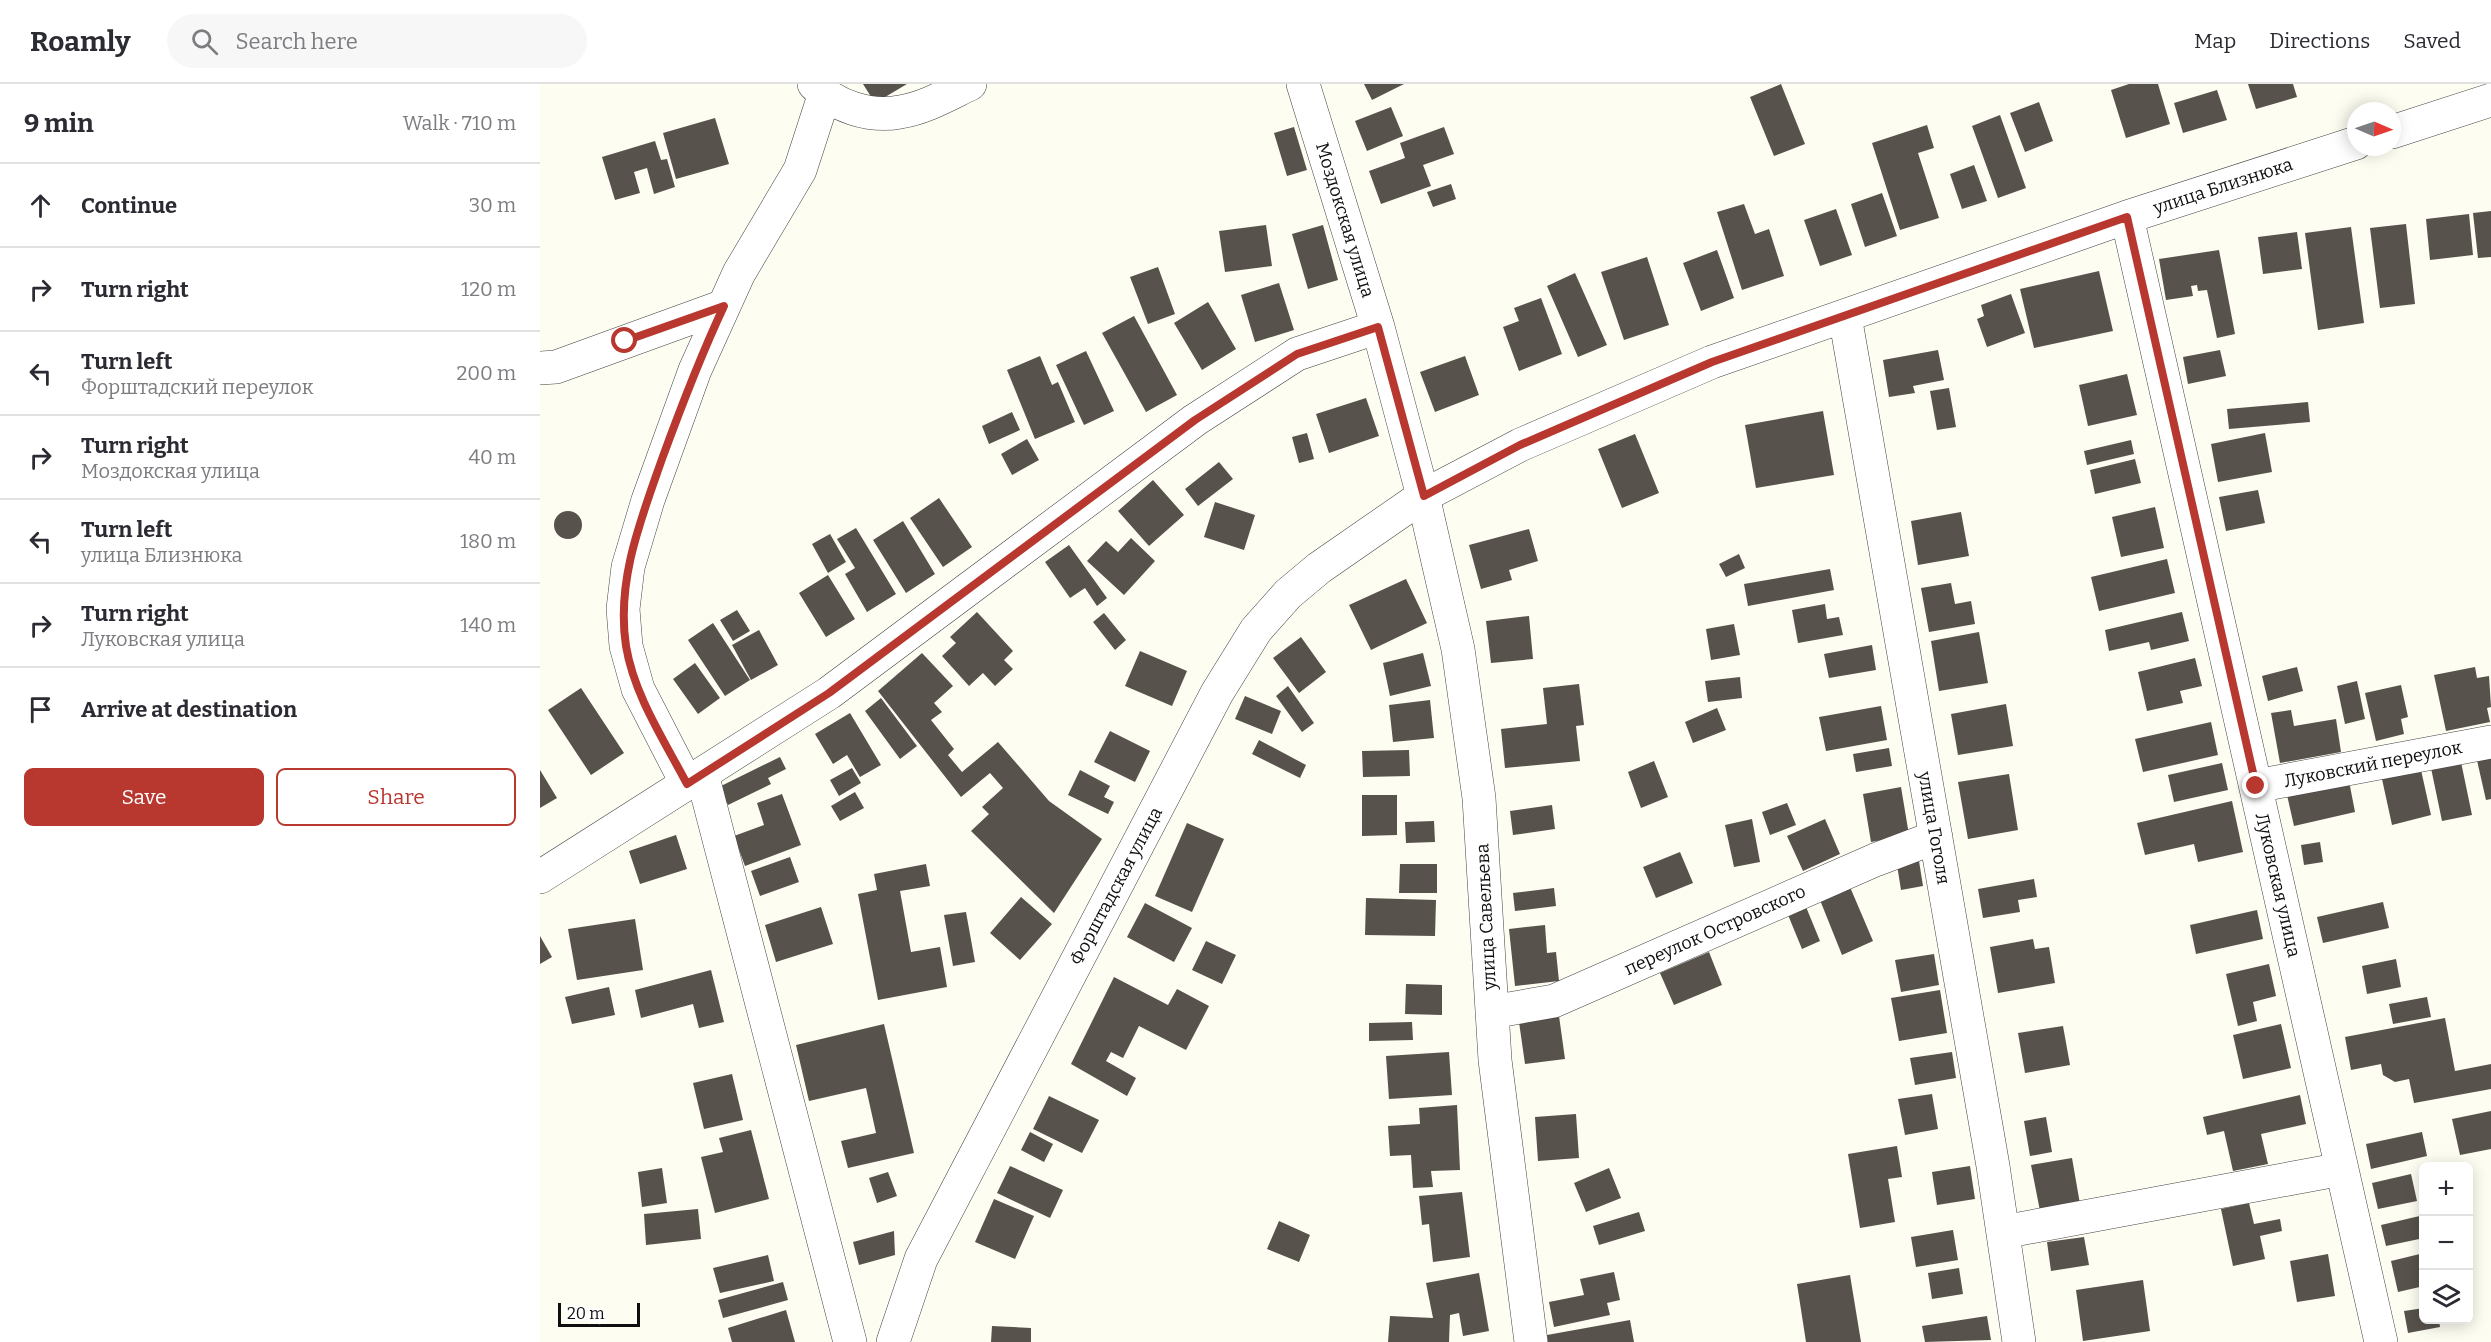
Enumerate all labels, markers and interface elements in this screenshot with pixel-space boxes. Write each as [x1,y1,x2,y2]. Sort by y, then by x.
search box [167,14,587,68]
text: Roamly [30,25,131,58]
icon: search [188,25,221,58]
text: Search here [236,28,358,55]
text: Map [2194,28,2236,54]
text: Directions [2269,28,2370,54]
text: Saved [2403,28,2461,54]
north arrow [2347,102,2401,156]
text: 9 min [24,108,94,139]
text: Walk · 710 m [403,111,516,135]
street label: Моздокская улица [1311,140,1379,300]
street label: улица Близнюка [2150,153,2296,219]
icon: ahead [24,189,57,222]
text: Continue [81,192,177,219]
text: 30 m [469,193,516,217]
icon: right [24,273,57,306]
text: Turn right [81,276,189,303]
text: 120 m [461,277,516,301]
route start [611,327,637,353]
text: Turn left [81,348,173,375]
icon: left [24,357,57,390]
text: 200 m [456,361,516,385]
text: Форштадский переулок [81,375,314,399]
text: Turn right [81,432,189,459]
icon: right [24,441,57,474]
text: 40 m [468,445,516,469]
text: Моздокская улица [81,459,260,483]
text: Turn left [81,516,173,543]
icon: left [24,525,57,558]
text: 180 m [460,529,516,553]
text: улица Близнюка [81,543,242,567]
text: Turn right [81,600,189,627]
icon: right [24,609,57,642]
text: 140 m [460,613,516,637]
text: Луковская улица [81,627,245,651]
icon: arrive [24,693,57,726]
text: Arrive at destination [81,696,297,723]
street label: Луковский переулок [2282,736,2464,792]
button: Save [24,768,264,826]
button: Share [276,768,516,826]
street label: улица Гоголя [1913,769,1955,886]
route end [2242,772,2268,798]
street label: Форштадская улица [1065,803,1167,969]
street label: Луковская улица [2251,811,2305,959]
street label: улица Савельева [1471,843,1501,992]
street label: переулок Островского [1621,880,1809,980]
map controls [2419,1162,2473,1324]
button: + [2419,1162,2473,1216]
button: − [2419,1216,2473,1270]
button: layers [2419,1270,2473,1324]
scale bar [558,1300,640,1328]
text: 20 m [567,1304,604,1323]

